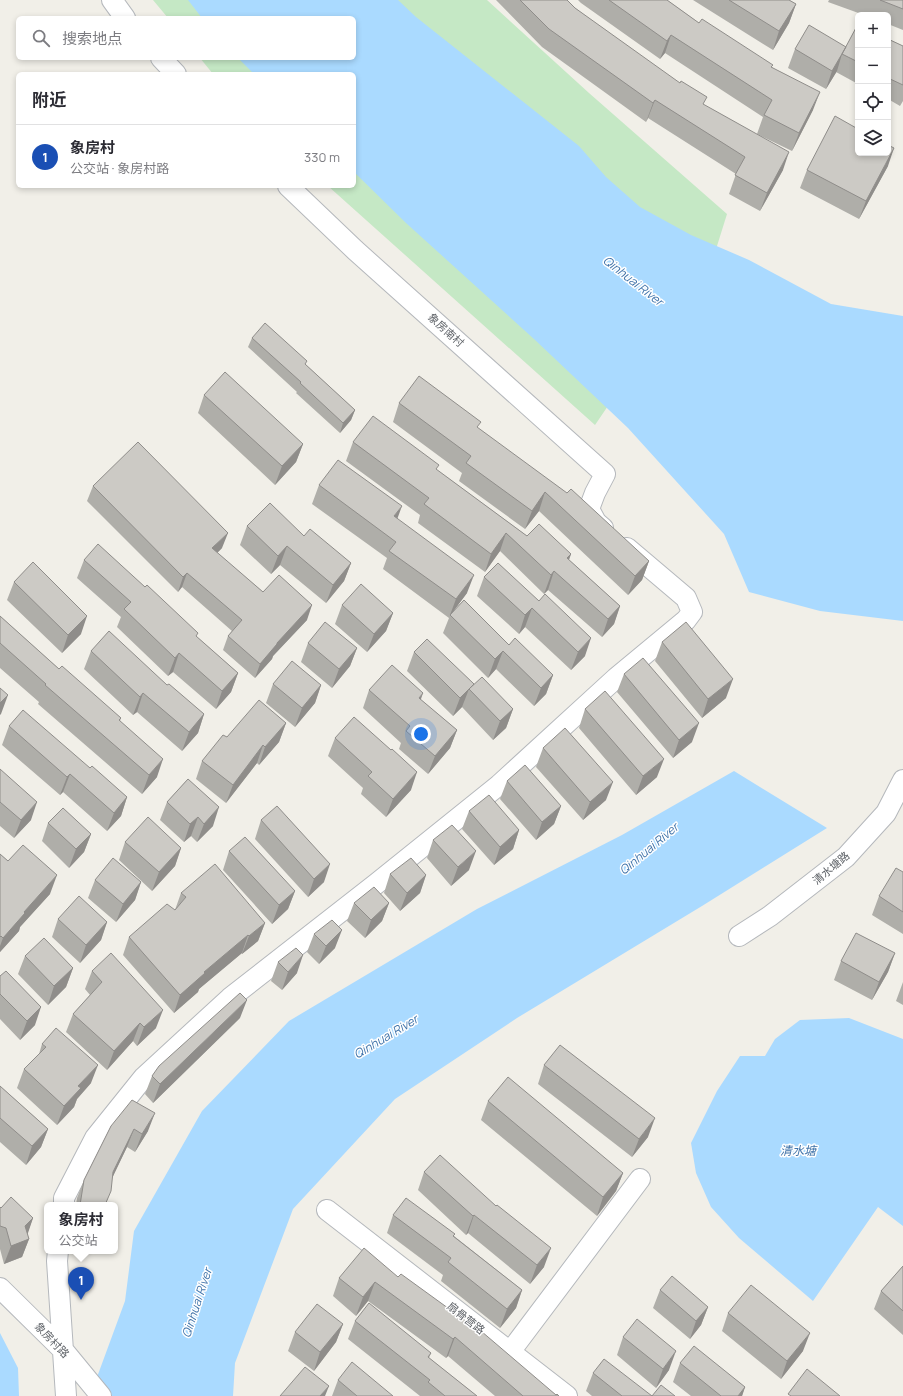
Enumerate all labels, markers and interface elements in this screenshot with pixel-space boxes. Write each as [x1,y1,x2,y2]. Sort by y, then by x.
map controls [855,12,891,156]
button: + [855,12,891,48]
search box [16,16,356,60]
icon: search [30,27,52,49]
text: 搜索地点 [62,28,122,49]
button: − [855,48,891,84]
button: locate [855,84,891,120]
text: 附近 [32,88,66,111]
button: layers [855,120,891,156]
text: 象房村 [70,137,115,158]
text: 1 [42,148,48,166]
text: 330 m [304,148,340,166]
text: 公交站 · 象房村路 [70,159,169,177]
water label: Qinhuai River [600,252,668,311]
street label: 象房南村 [425,309,468,350]
your location [411,724,431,744]
water label: Qinhuai River [616,818,683,878]
street label: 清水塘路 [809,848,852,888]
water label: Qinhuai River [350,1010,423,1062]
water label: 清水塘 [780,1142,818,1159]
popup [44,1202,118,1254]
text: 象房村 [58,1209,104,1230]
text: 公交站 [58,1231,98,1249]
water label: Qinhuai River [177,1264,216,1340]
pin: 1 [68,1267,94,1300]
street label: 扇骨营路 [444,1298,488,1337]
street label: 象房村路 [32,1319,73,1361]

